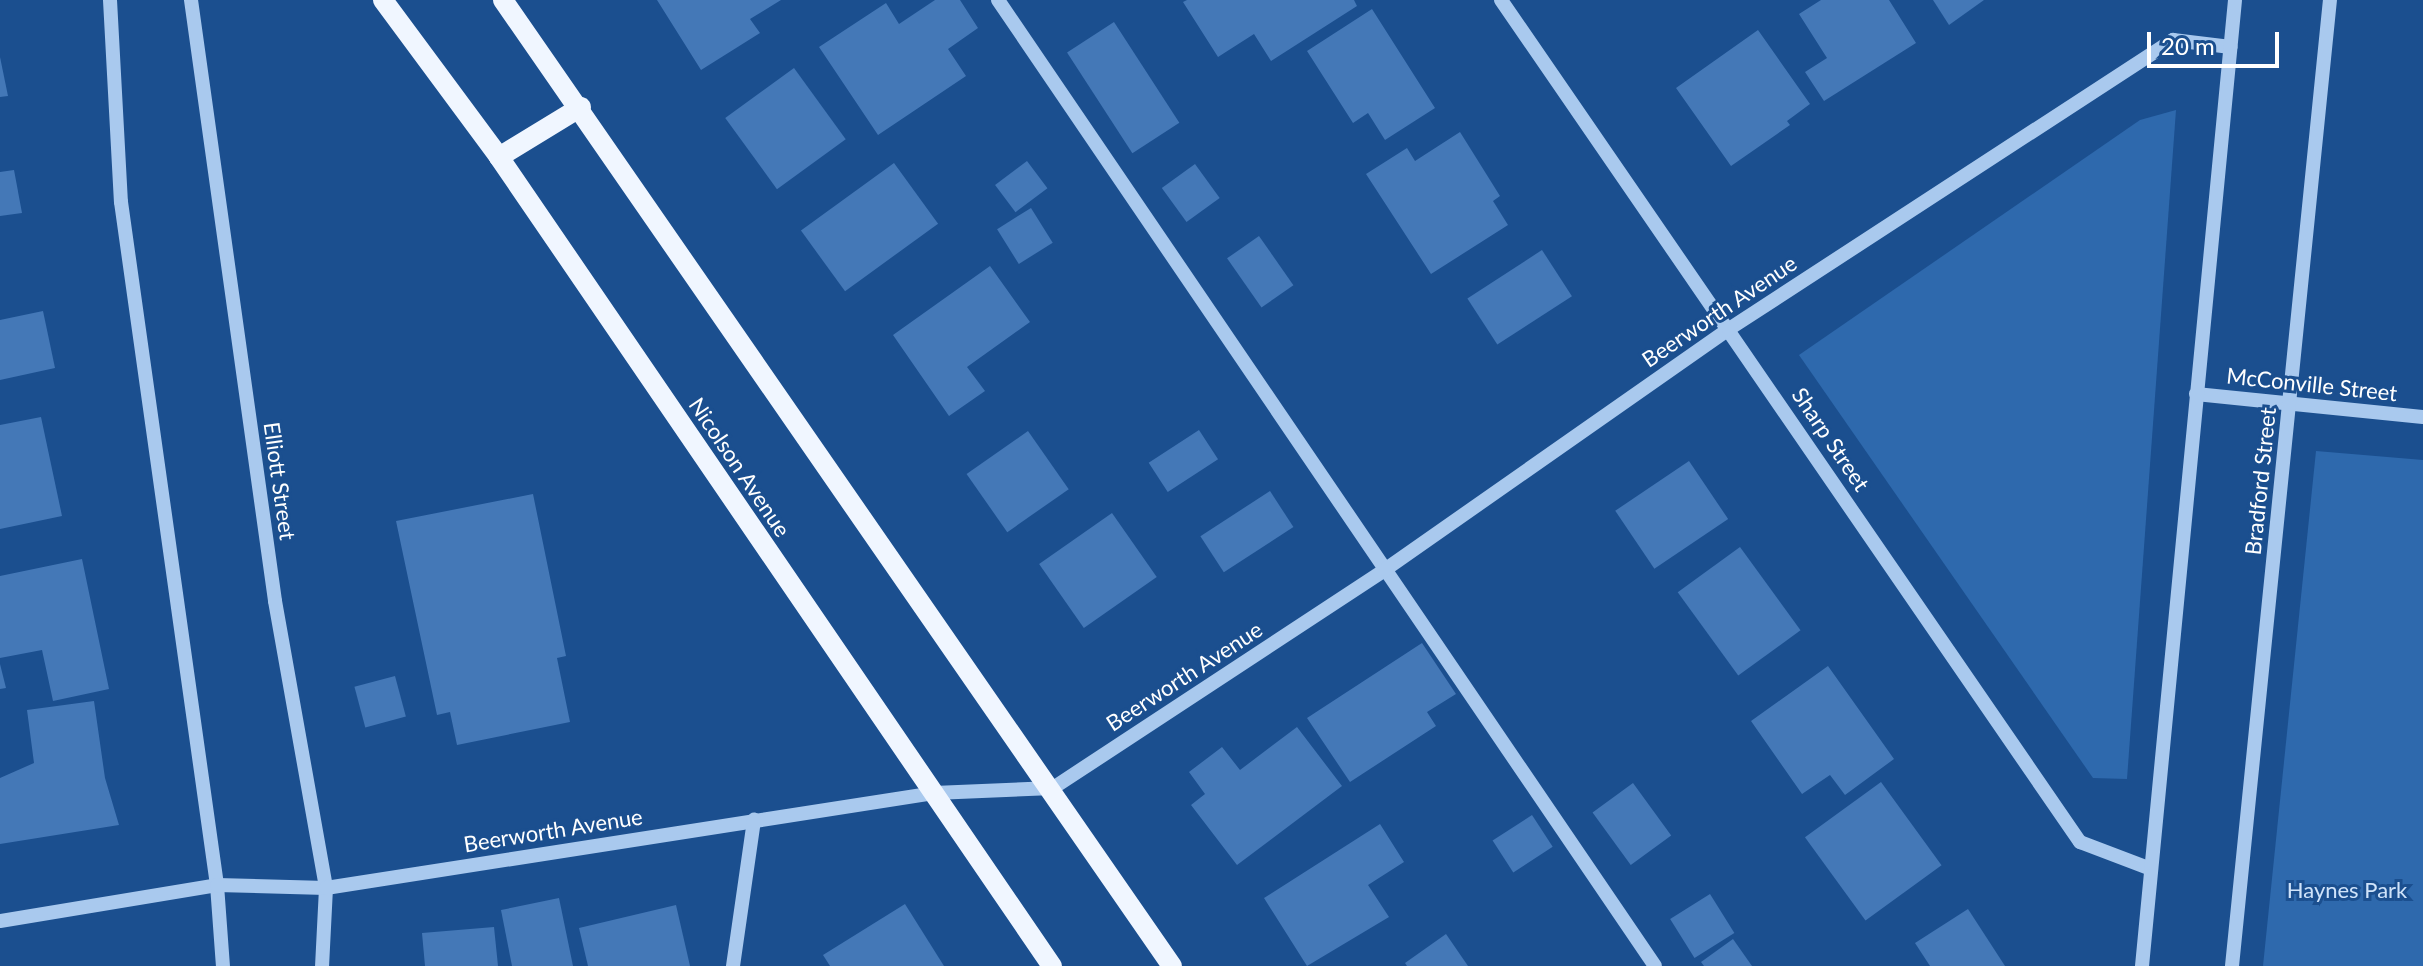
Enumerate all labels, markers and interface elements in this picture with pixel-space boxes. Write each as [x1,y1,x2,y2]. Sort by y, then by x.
scale bar [2151,16,2283,66]
text: 20 m [2161,31,2215,60]
street label: Beerworth Avenue [1636,249,1802,373]
street label: McConville Street [2225,362,2399,406]
street label: Sharp Street [1787,382,1875,496]
street label: Nicolson Avenue [684,392,796,542]
street label: Bradford Street [2239,406,2281,556]
street label: Elliott Street [259,420,301,542]
street label: Beerworth Avenue [1101,615,1267,737]
street label: Beerworth Avenue [461,803,645,857]
park label: Haynes Park [2287,877,2407,903]

